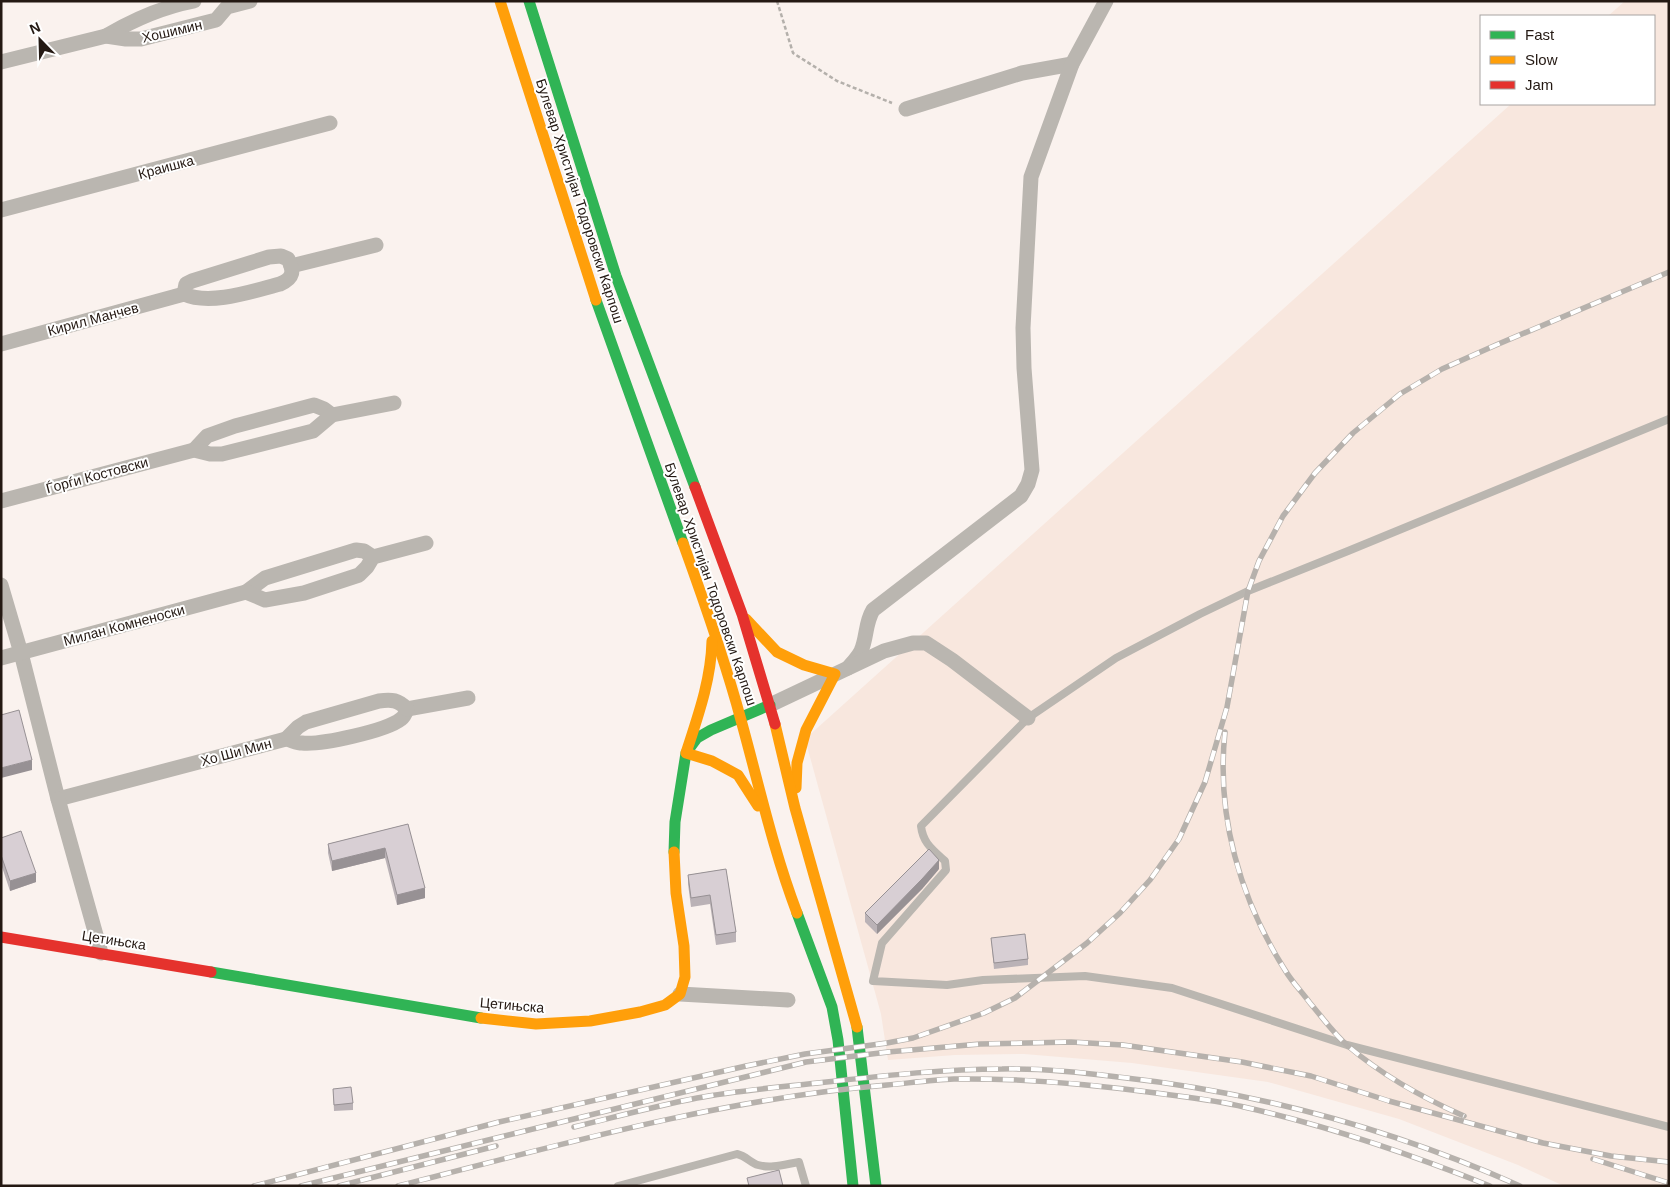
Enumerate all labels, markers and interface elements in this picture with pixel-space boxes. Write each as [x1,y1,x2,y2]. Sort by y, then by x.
north arrow [15,15,65,65]
legend [1480,15,1655,105]
street label: Хошимин [140,16,204,46]
text: N [27,19,43,37]
text: Fast [1525,26,1555,43]
text: Slow [1525,51,1558,68]
text: Jam [1525,76,1553,93]
street label: Булевар Христијан Тодоровски Карпош [533,77,627,325]
street label: Краишка [136,152,196,182]
street label: Кирил Манчев [46,299,140,339]
street label: Ѓoрѓи Костовски [44,454,150,496]
street label: Булевар Христијан Тодоровски Карпош [662,460,760,708]
street label: Милан Комненоски [62,601,186,649]
street label: Хо Ши Мин [199,735,273,769]
street label: Цетињска [81,927,147,953]
street label: Цетињска [479,994,545,1016]

